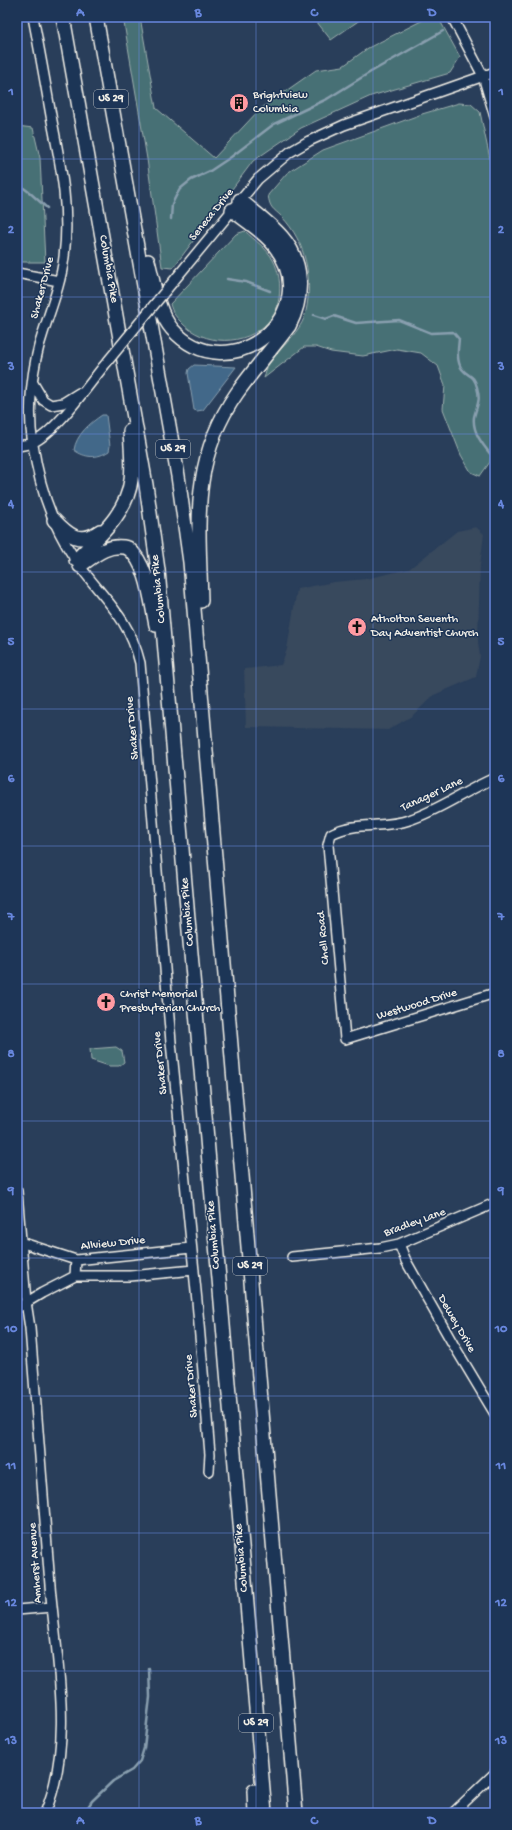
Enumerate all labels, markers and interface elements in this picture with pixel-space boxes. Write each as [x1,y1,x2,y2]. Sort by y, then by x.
text: A [75,6,85,21]
text: B [194,6,203,21]
text: C [309,6,319,21]
text: D [427,6,437,21]
text: 1 [7,85,14,100]
text: 1 [497,85,504,100]
place label: Brightview Columbia [252,89,308,117]
road number: US 29 [94,90,128,108]
building icon: Brightview Columbia [228,92,250,114]
street label: Seneca Drive [187,185,238,244]
text: 2 [8,223,15,238]
text: 2 [498,223,505,238]
street label: Columbia Pike [95,234,121,305]
street label: Shaker Drive [28,255,58,320]
text: 3 [7,360,15,375]
text: 3 [497,360,505,375]
road number: US 29 [156,440,190,458]
text: 4 [7,497,15,512]
text: 4 [497,497,505,512]
street label: Columbia Pike [148,553,170,624]
place label: Atholton Seventh Day Adventist Church [370,613,479,641]
church icon: Atholton Seventh Day Adventist Church [346,616,368,638]
text: 5 [8,635,15,650]
text: 5 [498,635,505,650]
street label: Shaker Drive [123,695,143,760]
text: 6 [8,772,15,787]
text: 6 [498,772,505,787]
street label: Tanager Lane [398,774,466,816]
street label: Columbia Pike [178,876,198,947]
text: 7 [7,910,16,925]
street label: Chell Road [315,910,333,965]
text: 7 [497,910,506,925]
street label: Westwood Drive [375,986,460,1024]
place label: Christ Memorial Presbyterian Church [119,988,221,1016]
church icon: Christ Memorial Presbyterian Church [95,991,117,1013]
street label: Shaker Drive [151,1030,171,1095]
text: 8 [7,1047,15,1062]
text: 8 [497,1047,505,1062]
text: 9 [7,1184,15,1199]
text: 9 [497,1184,505,1199]
street label: Columbia Pike [204,1199,224,1270]
street label: Bradley Lane [381,1205,449,1241]
street label: Allview Drive [80,1234,147,1254]
road number: US 29 [233,1257,267,1275]
street label: Dewey Drive [433,1292,479,1356]
text: 10 [4,1322,18,1337]
text: 10 [494,1322,508,1337]
street label: Shaker Drive [182,1353,202,1418]
text: 11 [5,1459,16,1474]
text: 11 [495,1459,506,1474]
street label: Amherst Avenue [26,1521,46,1604]
street label: Columbia Pike [232,1522,252,1593]
text: 12 [4,1596,17,1611]
text: 12 [494,1596,507,1611]
road number: US 29 [239,1714,273,1732]
text: 13 [4,1734,17,1749]
text: 13 [494,1734,507,1749]
text: A [75,1814,85,1829]
text: B [194,1814,203,1829]
text: C [309,1814,319,1829]
text: D [427,1814,437,1829]

